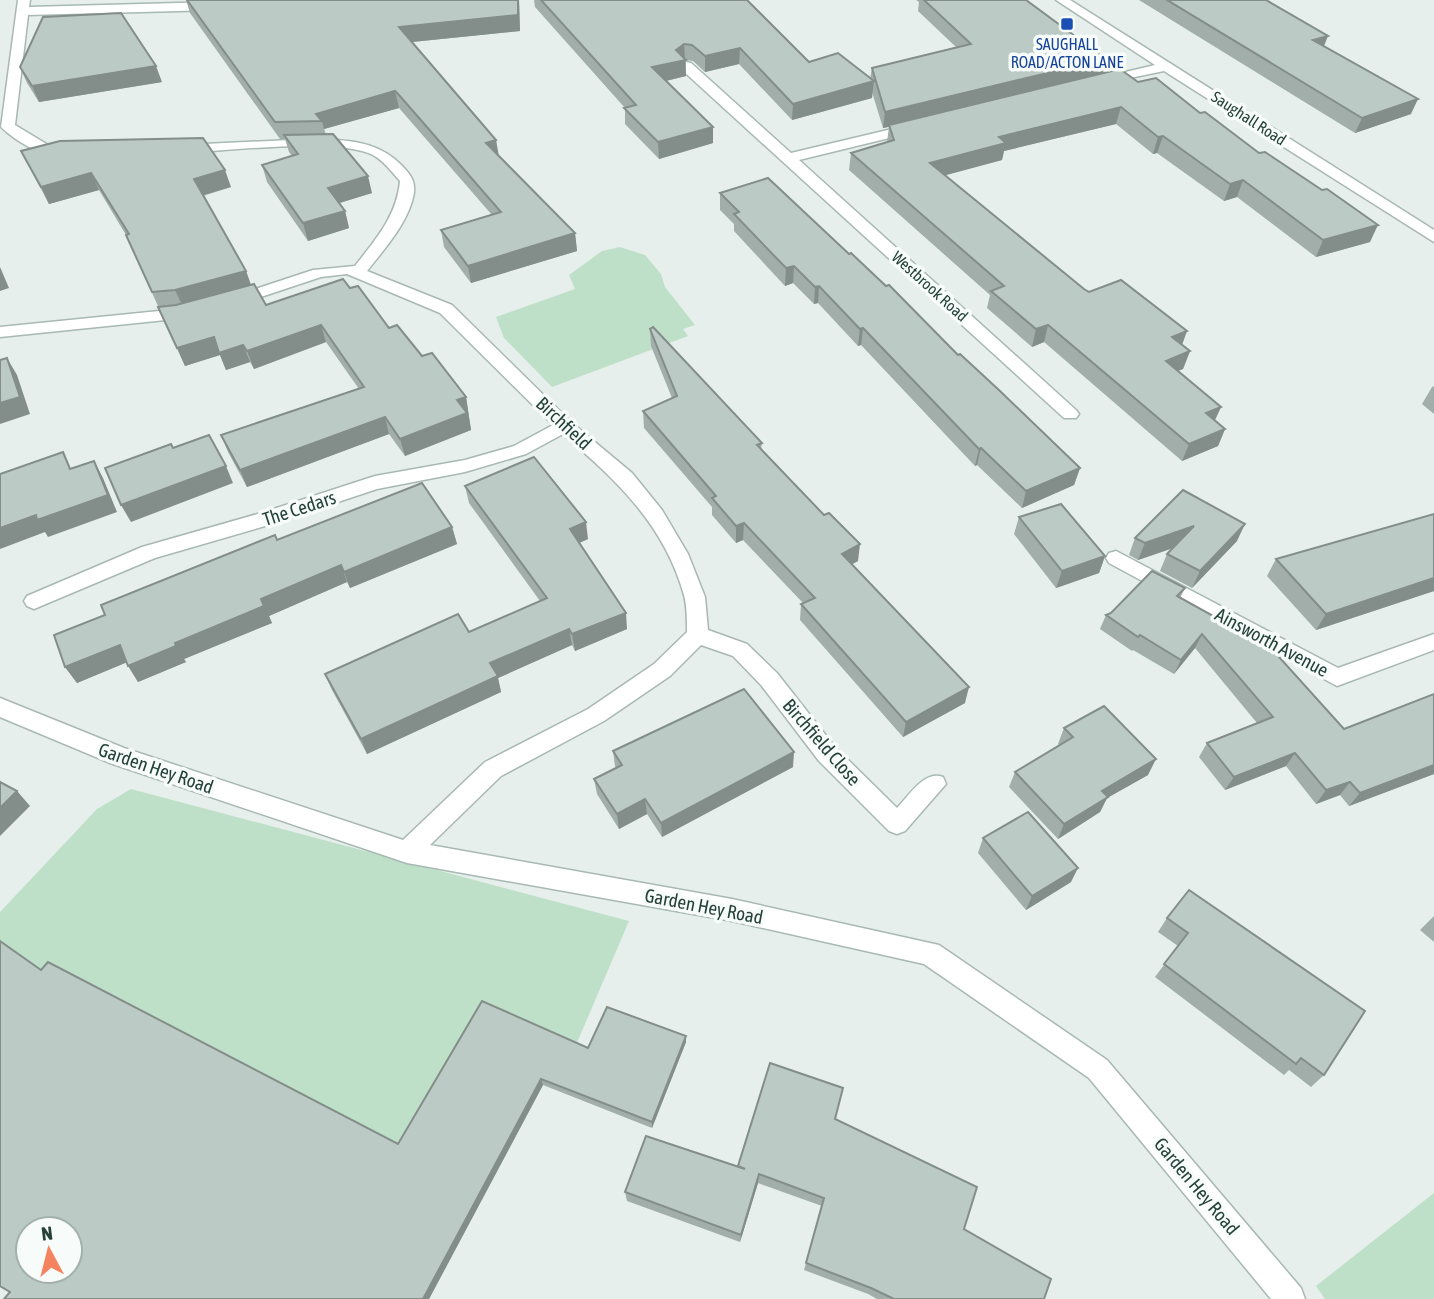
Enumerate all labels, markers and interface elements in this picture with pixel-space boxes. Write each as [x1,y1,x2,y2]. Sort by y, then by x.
marker: SAUGHALL ROAD/ACTON LANE [1059,16,1075,32]
place label: SAUGHALL ROAD/ACTON LANE [1011,35,1123,71]
street label: Saughall Road [1208,87,1290,150]
street label: Westbrook Road [888,247,972,325]
street label: Birchfield [532,392,596,454]
street label: The Cedars [260,486,339,530]
street label: Ainsworth Avenue [1212,603,1332,681]
street label: Birchfield Close [778,694,866,790]
street label: Garden Hey Road [96,738,216,798]
street label: Garden Hey Road [643,884,765,928]
street label: Garden Hey Road [1150,1133,1244,1239]
north arrow [14,1215,84,1285]
text: N [40,1222,54,1245]

